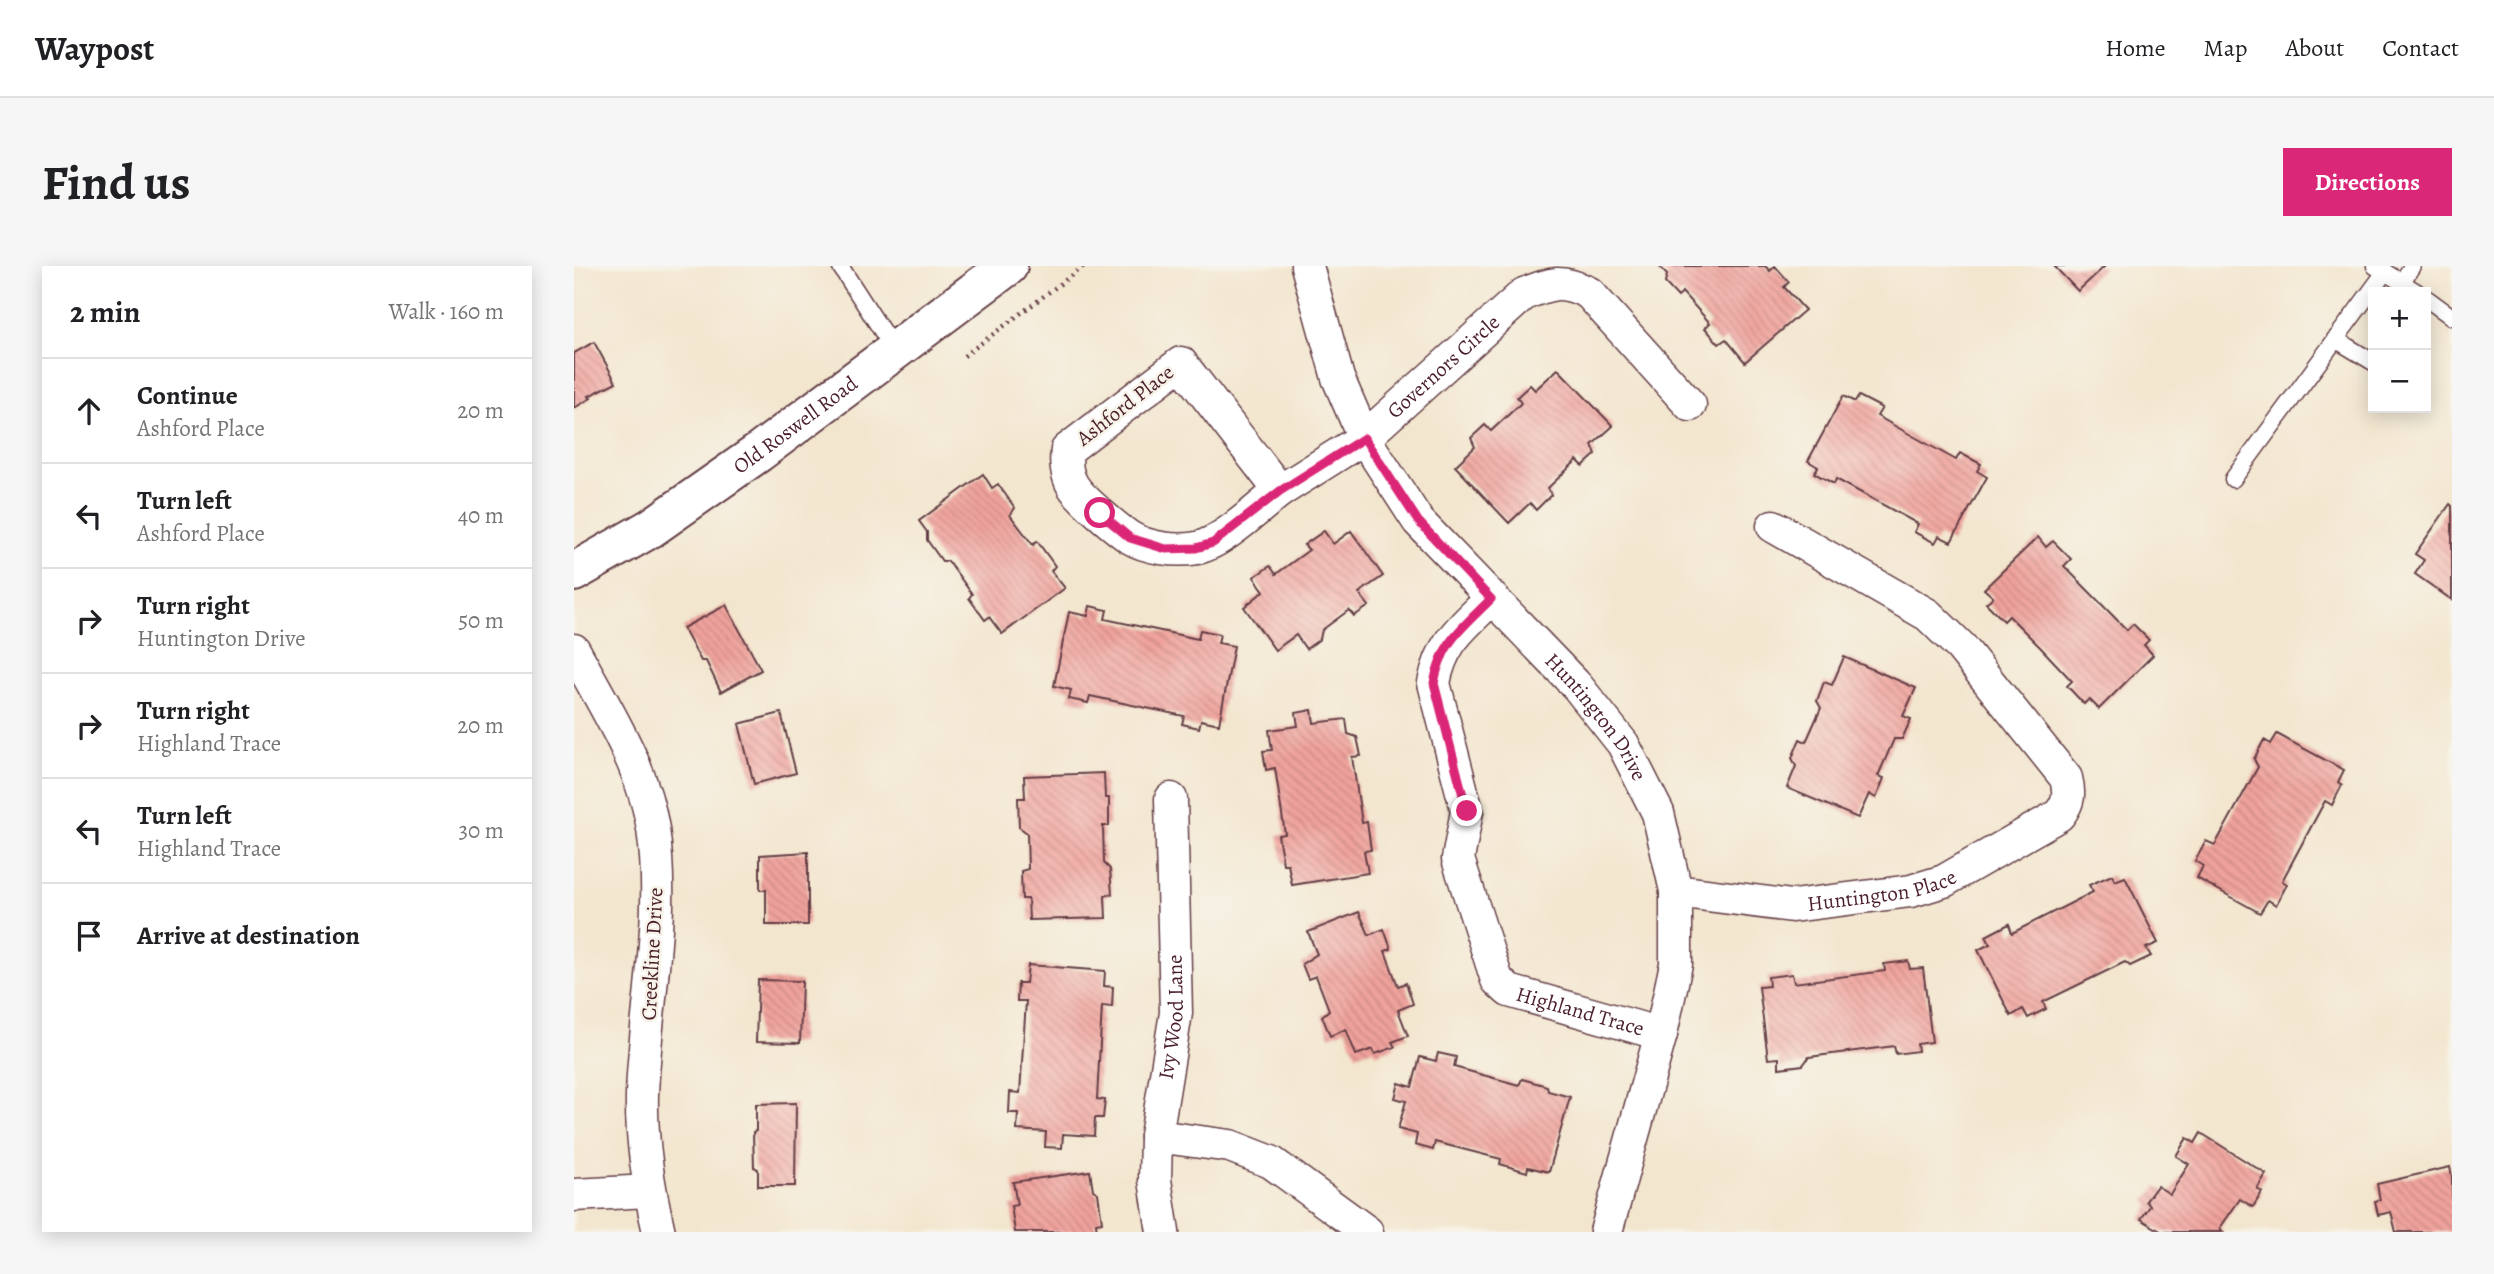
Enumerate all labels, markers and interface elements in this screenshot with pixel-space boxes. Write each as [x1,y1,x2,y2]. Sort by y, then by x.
text: Waypost [35,26,154,71]
text: Home [2105,32,2166,64]
text: Map [2204,32,2248,64]
text: About [2286,32,2344,64]
text: Contact [2382,32,2459,64]
button: Directions [2283,148,2452,216]
text: Find us [42,149,190,216]
map controls [2368,287,2431,413]
button: + [2368,287,2431,350]
text: 2 min [70,292,140,332]
text: Walk · 160 m [389,296,504,327]
street label: Governors Circle [1381,308,1506,425]
button: − [2368,350,2431,413]
street label: Ashford Place [1070,358,1180,453]
street label: Old Roswell Road [727,369,864,480]
text: Continue [137,378,238,413]
icon: ahead [70,392,108,430]
text: 20 m [457,395,504,426]
text: Ashford Place [137,413,265,444]
text: Turn left [137,483,232,518]
icon: left [70,497,108,535]
route start [1084,497,1115,528]
text: 40 m [458,500,504,531]
text: Ashford Place [137,518,265,549]
text: Turn right [137,588,250,623]
icon: right [70,602,108,640]
text: 50 m [458,605,504,636]
text: Huntington Drive [137,623,305,654]
street label: Huntington Drive [1539,647,1653,785]
text: Turn right [137,693,250,728]
icon: right [70,707,108,745]
text: 20 m [457,710,504,741]
text: Highland Trace [137,728,281,759]
route end [1451,795,1482,826]
text: Turn left [137,798,232,833]
icon: left [70,812,108,850]
text: 30 m [458,815,504,846]
text: Highland Trace [137,833,281,864]
street label: Huntington Place [1806,863,1962,918]
street label: Creekline Drive [635,887,669,1021]
icon: arrive [70,917,108,955]
text: Arrive at destination [137,918,360,953]
street label: Ivy Wood Lane [1151,954,1190,1081]
street label: Highland Trace [1513,980,1647,1042]

